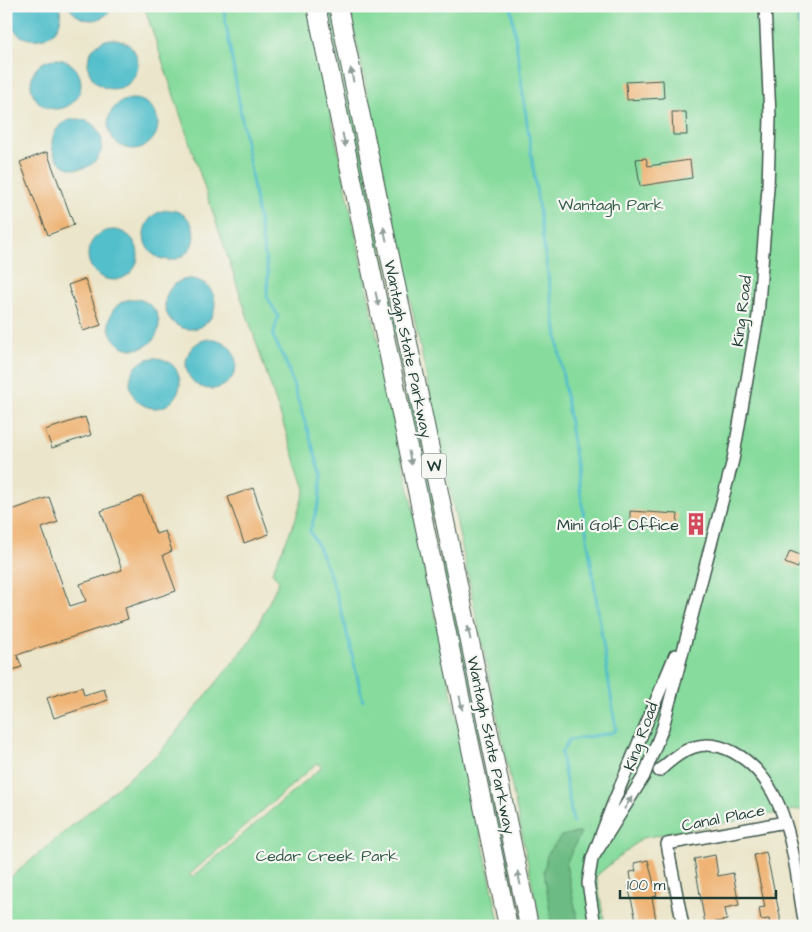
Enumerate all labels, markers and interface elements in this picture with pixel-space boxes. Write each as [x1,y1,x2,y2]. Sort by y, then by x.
one-way arrow [348,67,356,83]
one-way arrow [340,132,348,147]
park label: Wantagh Park [558,194,664,217]
one-way arrow [381,226,389,242]
street label: Wantagh State Parkway [377,258,438,441]
street label: King Road [727,274,758,348]
one-way arrow [373,291,381,306]
one-way arrow [407,450,415,466]
road number: W [422,454,446,478]
building icon: Mini Golf Office [683,511,709,537]
place label: Mini Golf Office [557,514,679,536]
one-way arrow [464,625,472,641]
street label: Wantagh State Parkway [460,654,521,837]
one-way arrow [457,695,465,710]
street label: King Road [618,699,664,774]
one-way arrow [623,797,633,810]
street label: Canal Place [680,799,767,837]
park label: Cedar Creek Park [256,845,398,867]
scale bar [620,867,776,899]
one-way arrow [515,870,523,886]
text: 100 m [627,875,666,896]

